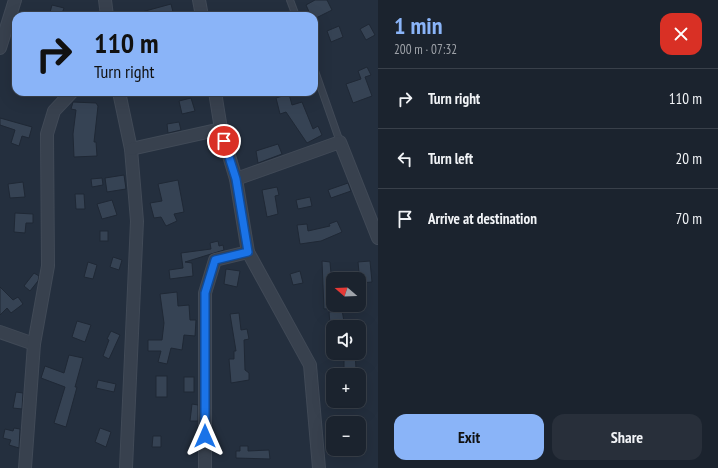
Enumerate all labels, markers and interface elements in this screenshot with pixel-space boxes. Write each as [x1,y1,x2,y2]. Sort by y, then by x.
text: 1 min [394,10,442,41]
button: close [660,13,702,55]
text: 110 m [94,24,158,61]
icon: right [28,28,80,80]
text: 200 m · 07:32 [394,41,457,58]
text: Turn right [94,60,154,83]
icon: right [394,88,416,110]
text: Turn right [428,89,480,108]
text: 110 m [669,89,702,108]
pin [207,124,241,158]
icon: arrive [213,130,235,152]
icon: left [394,148,416,170]
text: Turn left [428,149,473,168]
text: 20 m [676,149,702,168]
icon: arrive [394,208,416,230]
text: Arrive at destination [428,209,537,228]
text: 70 m [676,209,702,228]
north arrow [326,272,366,312]
map controls [326,272,366,456]
button: sound [326,320,366,360]
button: + [326,368,366,408]
button: Exit [394,414,544,460]
button: Share [552,414,702,460]
position arrow [184,415,226,457]
button: − [326,416,366,456]

